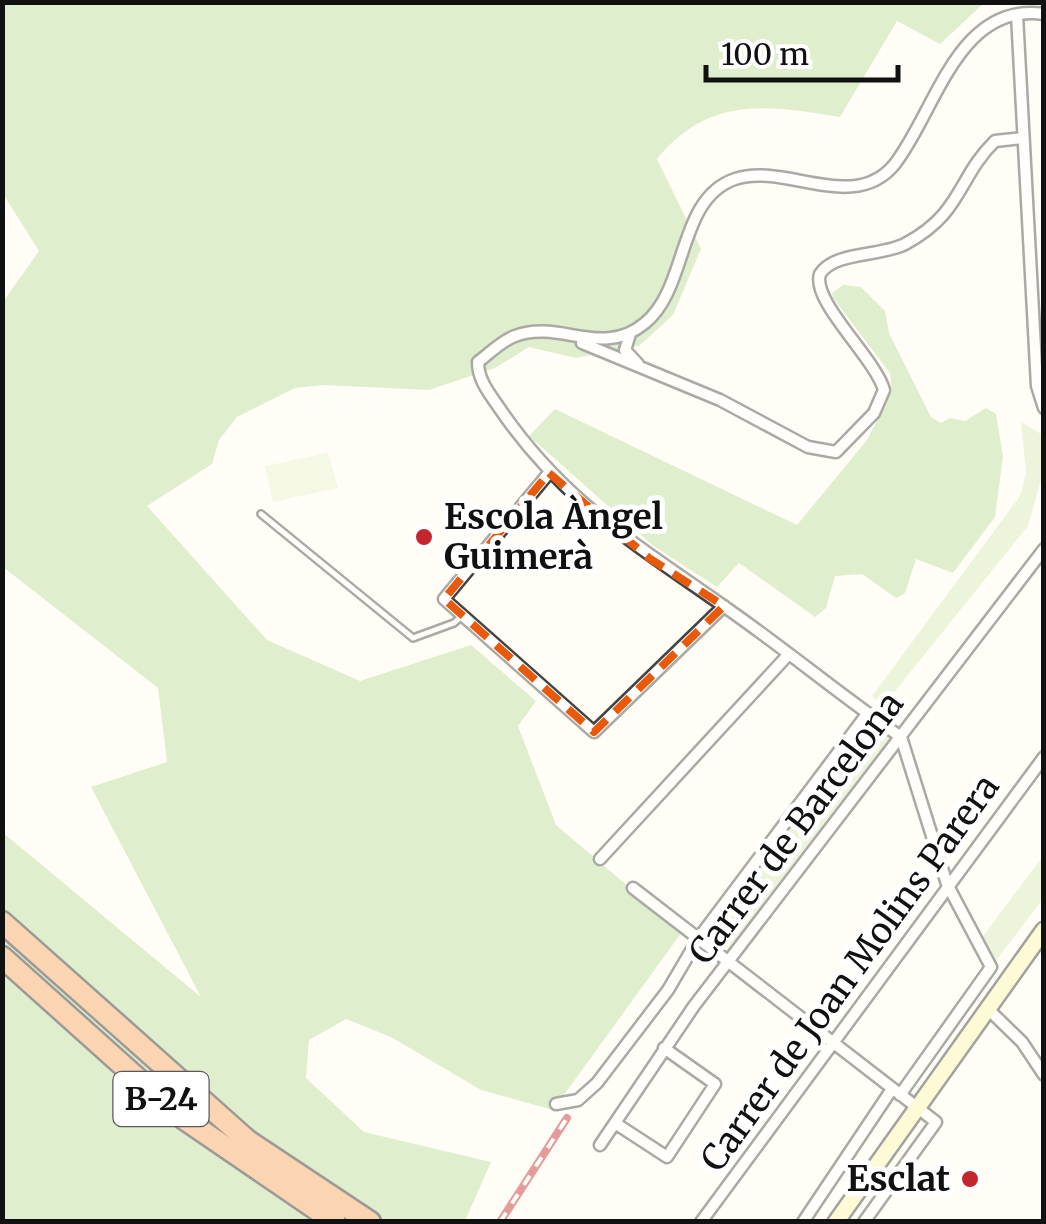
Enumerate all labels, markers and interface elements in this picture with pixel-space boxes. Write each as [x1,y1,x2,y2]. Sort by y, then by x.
scale bar [706,20,898,82]
text: 100 m [721,35,809,73]
place label: Escola Àngel Guimerà [444,494,663,579]
marker: Escola Àngel Guimerà [413,526,435,548]
street label: Carrer de Barcelona [679,683,913,973]
street label: Carrer de Joan Molins Parera [691,766,1009,1180]
road number: B-24 [114,1072,208,1126]
place label: Esclat [846,1157,950,1201]
marker: Esclat [959,1168,981,1190]

